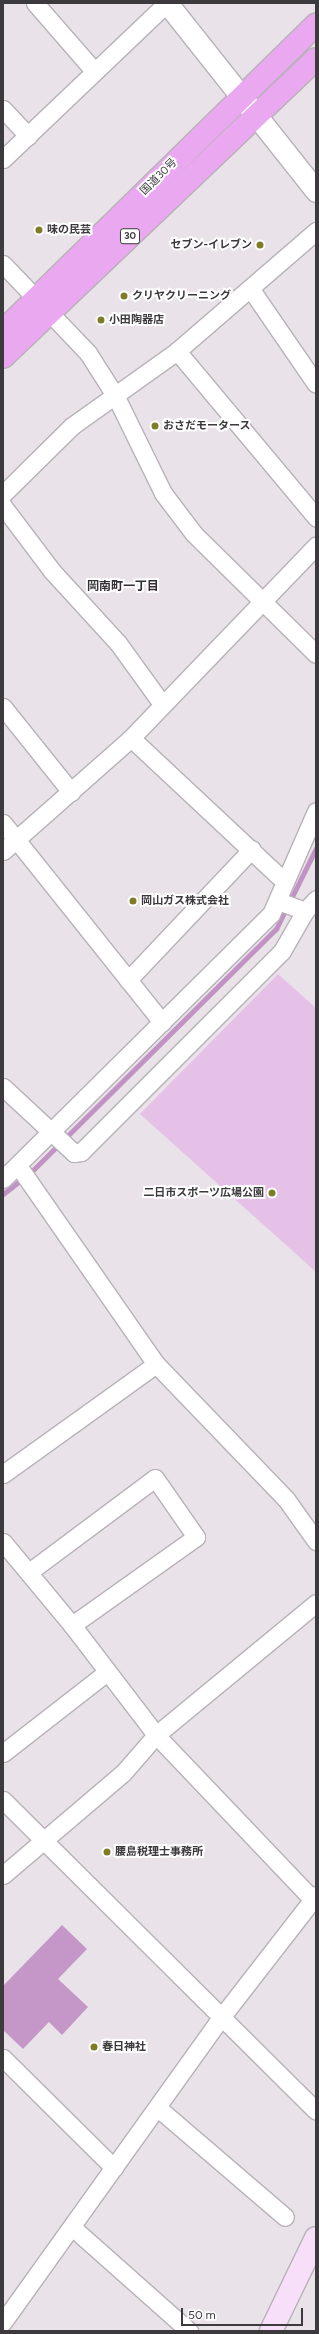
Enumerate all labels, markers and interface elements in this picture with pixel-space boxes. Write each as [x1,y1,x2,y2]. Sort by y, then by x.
street label: 国道30号 [138,156,180,198]
place label: 味の民芸 [47,223,91,237]
marker: 味の民芸 [34,225,44,235]
road number: 30 [119,228,141,244]
place label: セブン-イレブン [171,238,252,252]
marker: セブン-イレブン [255,240,265,250]
place label: クリヤクリーニング [132,289,231,303]
marker: クリヤクリーニング [119,291,129,301]
place label: 小田陶器店 [109,313,164,327]
marker: 小田陶器店 [96,315,106,325]
place label: おさだモータース [163,419,251,433]
marker: おさだモータース [150,421,160,431]
district label: 岡南町一丁目 [87,580,159,594]
place label: 岡山ガス株式会社 [141,894,229,908]
marker: 岡山ガス株式会社 [128,896,138,906]
place label: 二日市スポーツ広場公園 [143,1186,264,1200]
marker: 二日市スポーツ広場公園 [267,1188,277,1198]
place label: 腰島税理士事務所 [115,1845,203,1859]
marker: 腰島税理士事務所 [102,1847,112,1857]
place label: 春日神社 [102,2040,146,2054]
marker: 春日神社 [89,2042,99,2052]
scale bar [183,2300,305,2326]
text: 50 m [188,2308,216,2322]

